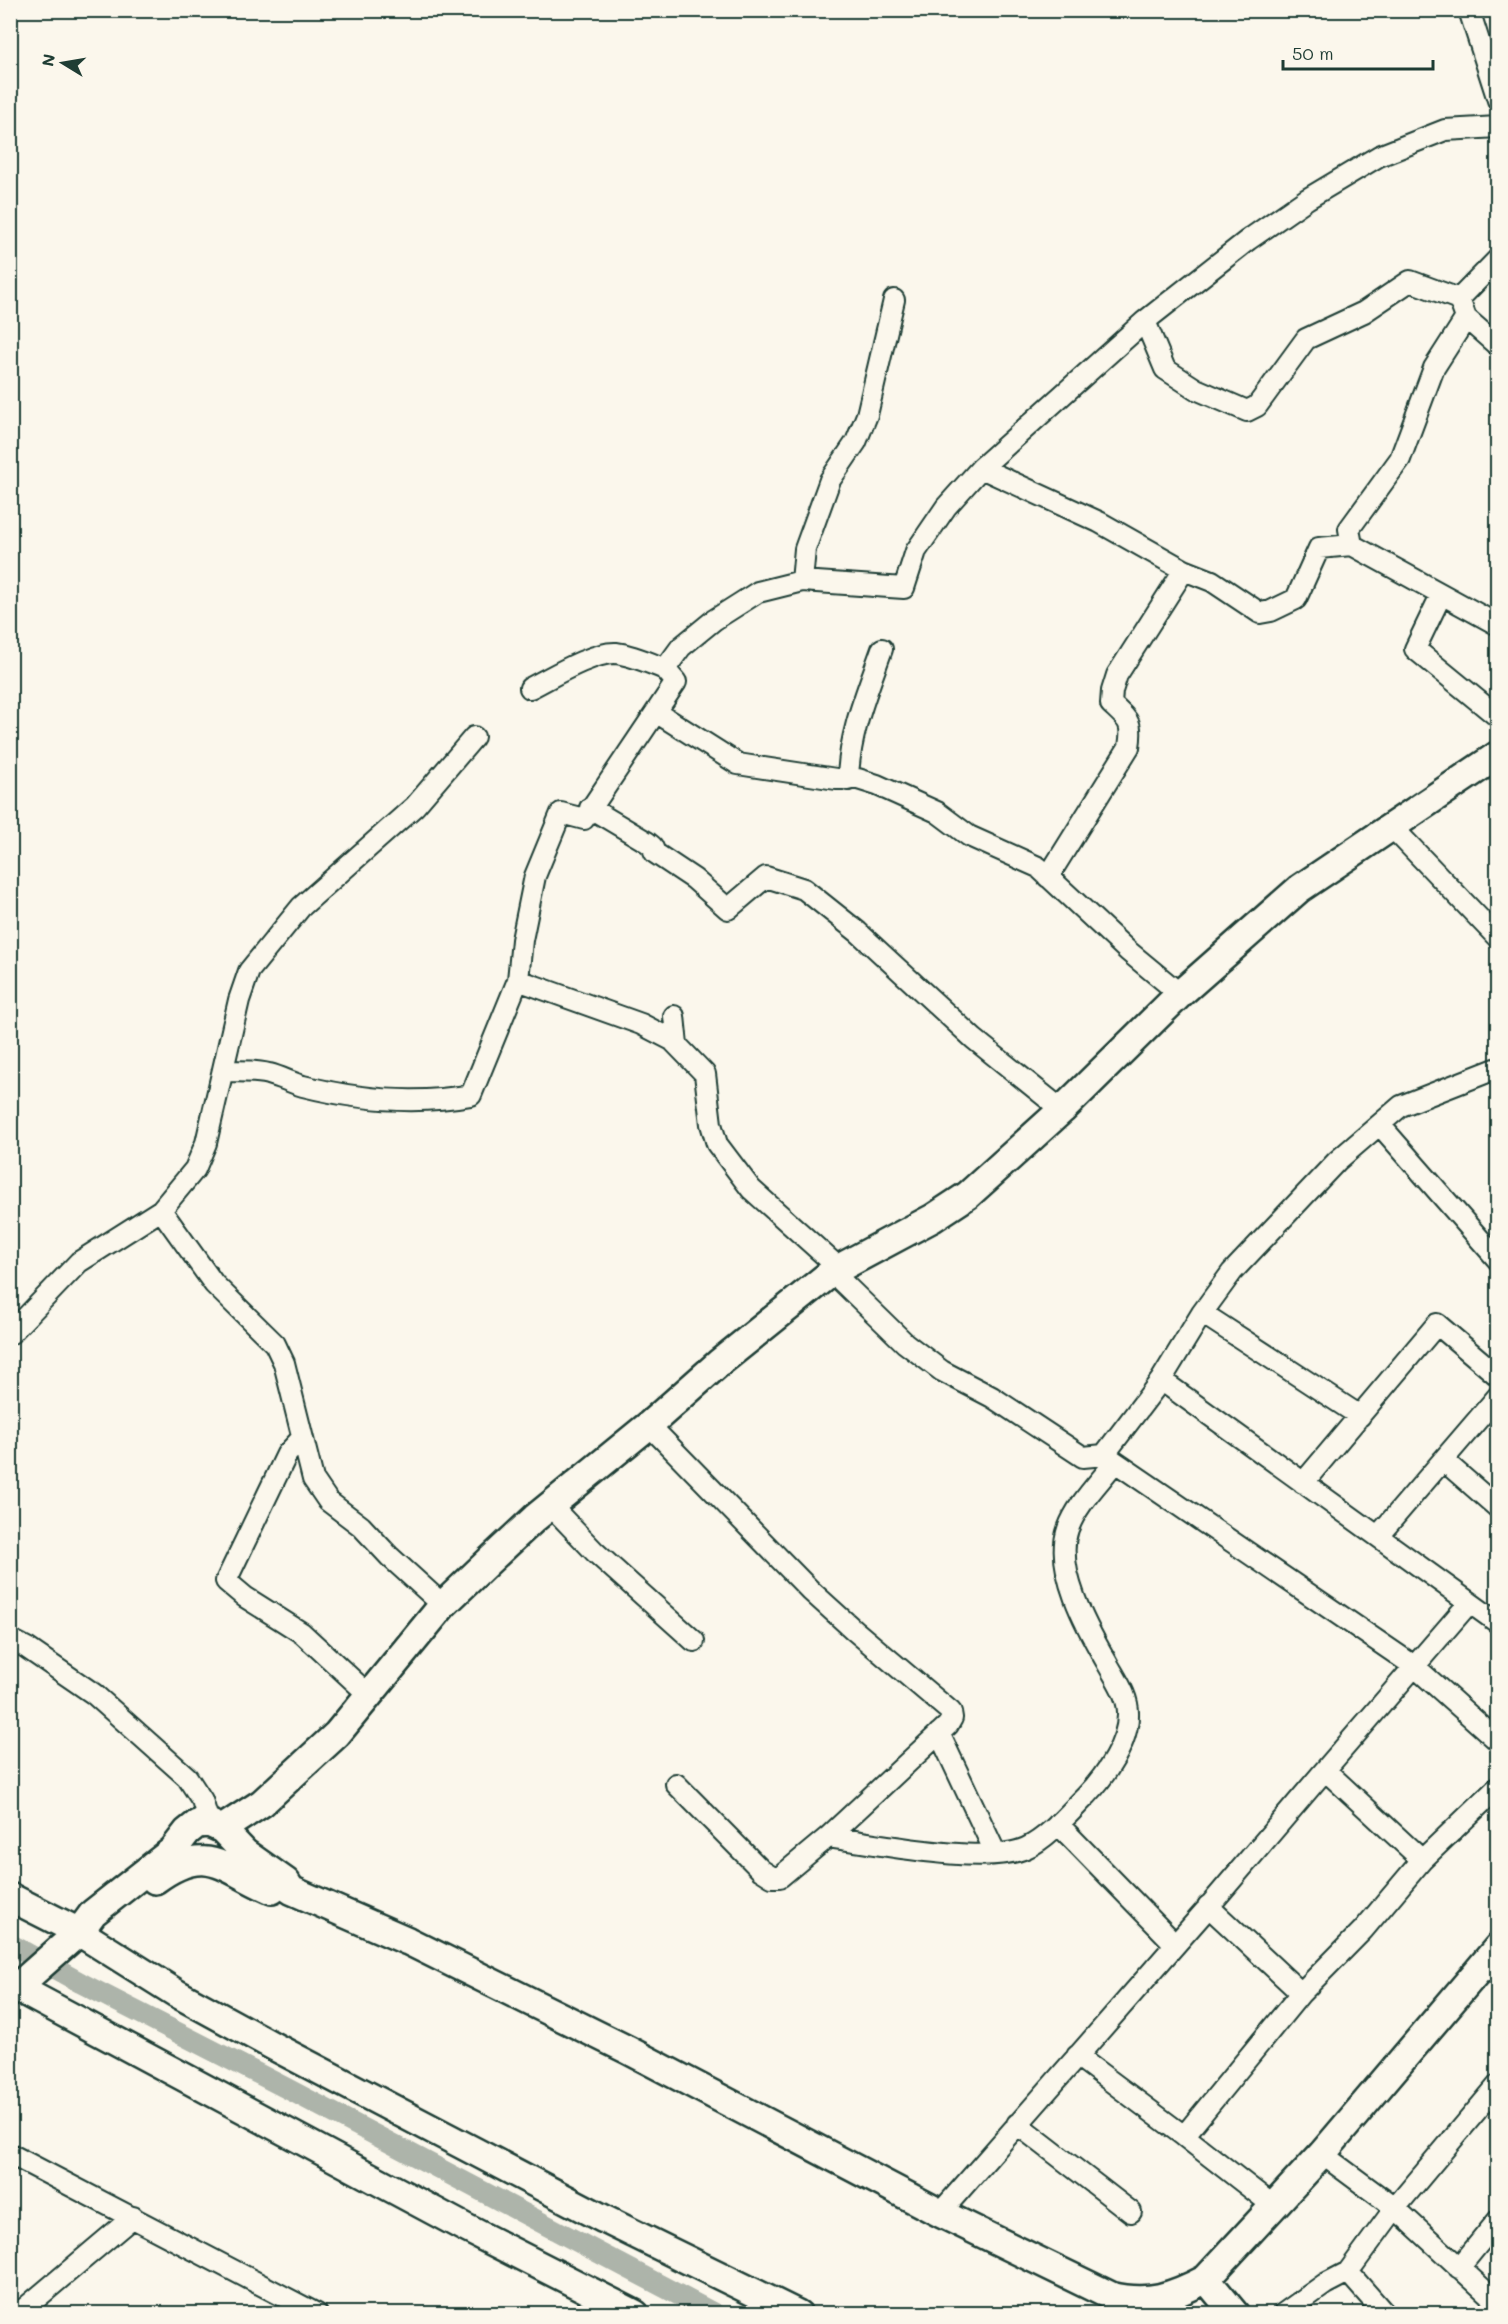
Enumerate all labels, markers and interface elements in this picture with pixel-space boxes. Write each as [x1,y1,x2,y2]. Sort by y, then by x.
north arrow [33,33,93,93]
scale bar [1283,33,1433,71]
text: 50 m [1292,41,1334,65]
text: N [36,52,59,68]

